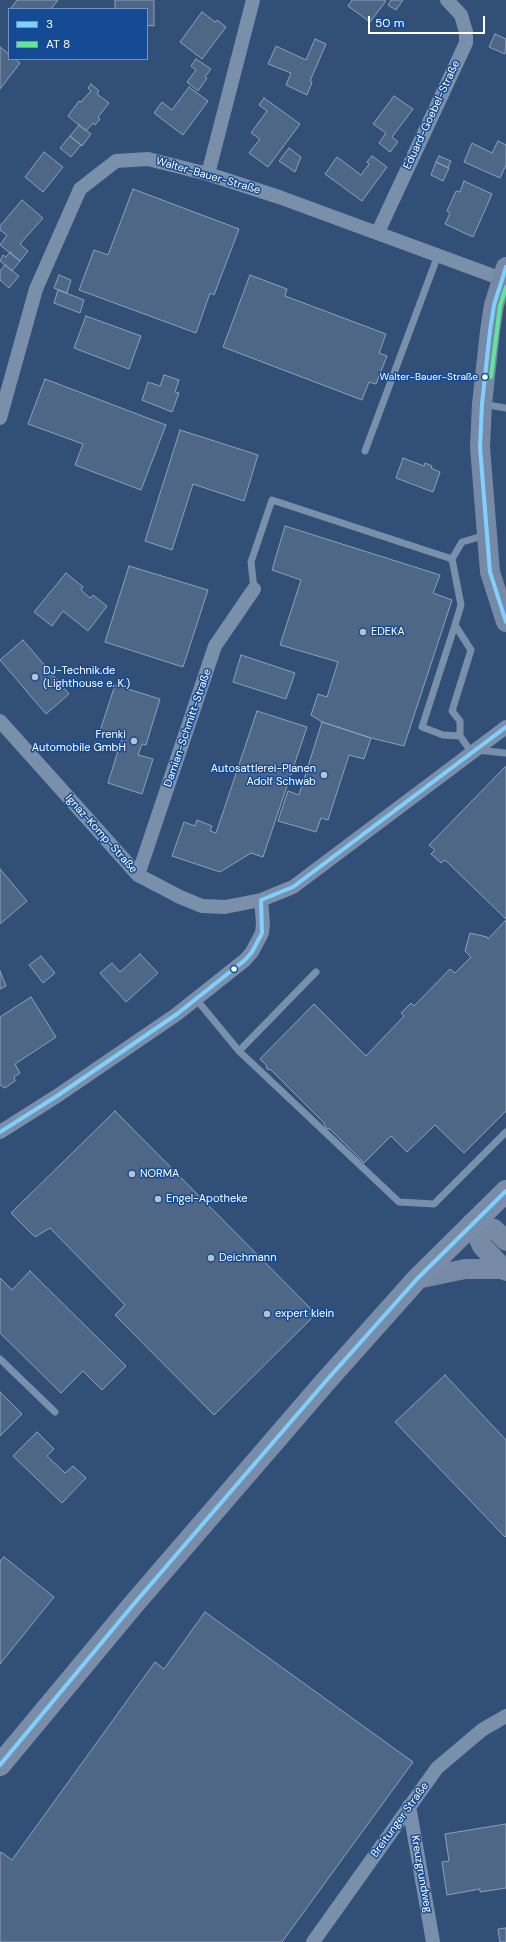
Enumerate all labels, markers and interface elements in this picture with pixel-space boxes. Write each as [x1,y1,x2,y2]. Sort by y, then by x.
legend [8,8,148,60]
scale bar [370,8,487,34]
text: 50 m [375,15,404,31]
text: 3 [46,16,53,32]
text: AT 8 [46,36,70,52]
street label: Eduard-Goebel-Straße [401,58,463,172]
street label: Walter-Bauer-Straße [154,155,262,197]
place label: Walter-Bauer-Straße [380,371,478,383]
marker: Walter-Bauer-Straße [480,372,490,382]
place label: EDEKA [371,625,405,639]
marker: EDEKA [358,627,368,637]
place label: DJ-Technik.de (Lighthouse e. K.) [43,664,130,690]
street label: Damian-Schmitt-Straße [162,667,214,789]
marker: DJ-Technik.de (Lighthouse e. K.) [30,672,40,682]
place label: Frenki Automobile GmbH [32,728,126,754]
marker: Frenki Automobile GmbH [129,736,139,746]
place label: Autosattlerei-Planen Adolf Schwab [211,762,316,788]
marker: Autosattlerei-Planen Adolf Schwab [319,770,329,780]
street label: Ignaz-Komp-Straße [62,792,140,876]
unlabelled marker [229,964,239,974]
place label: NORMA [140,1167,179,1181]
marker: NORMA [127,1169,137,1179]
place label: Engel-Apotheke [166,1192,248,1206]
marker: Engel-Apotheke [153,1194,163,1204]
place label: Deichmann [219,1251,276,1265]
marker: Deichmann [206,1253,216,1263]
place label: expert klein [275,1307,334,1321]
marker: expert klein [262,1309,272,1319]
street label: Breitunger Straße [368,1780,432,1860]
street label: Kreuzgrundweg [408,1834,434,1914]

